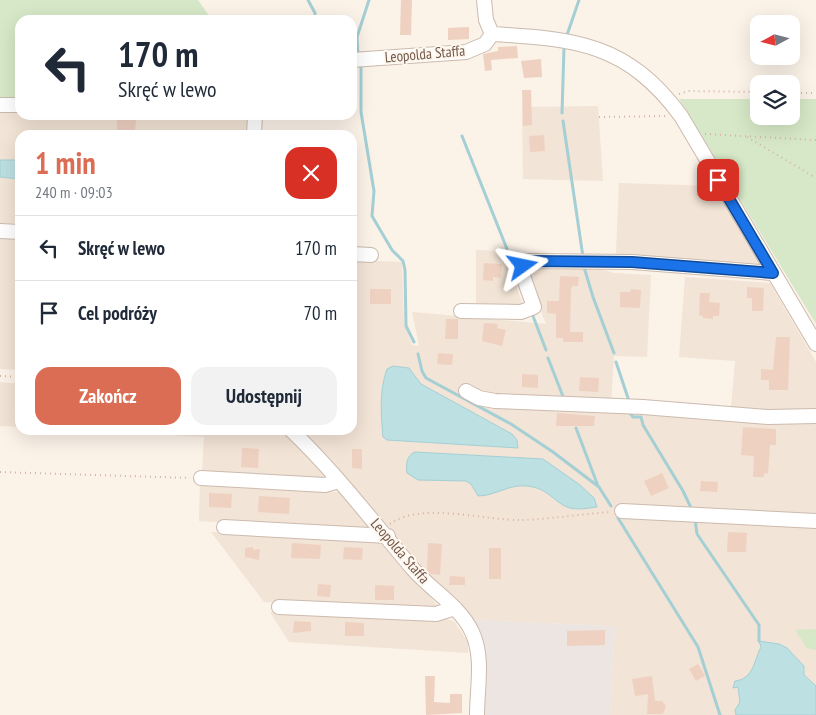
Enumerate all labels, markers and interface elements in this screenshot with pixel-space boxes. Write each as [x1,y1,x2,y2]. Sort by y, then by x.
north arrow [750,15,800,65]
map controls [750,15,800,125]
text: 170 m [118,31,199,77]
icon: left [35,35,100,100]
street label: Leopolda Staffa [384,41,466,66]
text: Skręć w lewo [118,75,216,103]
button: layers [750,75,800,125]
text: 1 min [35,143,96,182]
button: close [285,147,337,199]
pin [697,159,739,201]
icon: arrive [704,166,732,194]
text: 240 m · 09:03 [35,182,113,202]
icon: left [35,234,63,262]
text: Skręć w lewo [78,236,165,260]
text: 170 m [295,236,337,260]
position arrow [496,239,548,291]
icon: arrive [35,299,63,327]
text: Cel podróży [78,301,157,325]
text: 70 m [304,301,337,325]
button: Zakończ [35,367,181,425]
button: Udostępnij [191,367,337,425]
street label: Leopolda Staffa [367,514,434,587]

